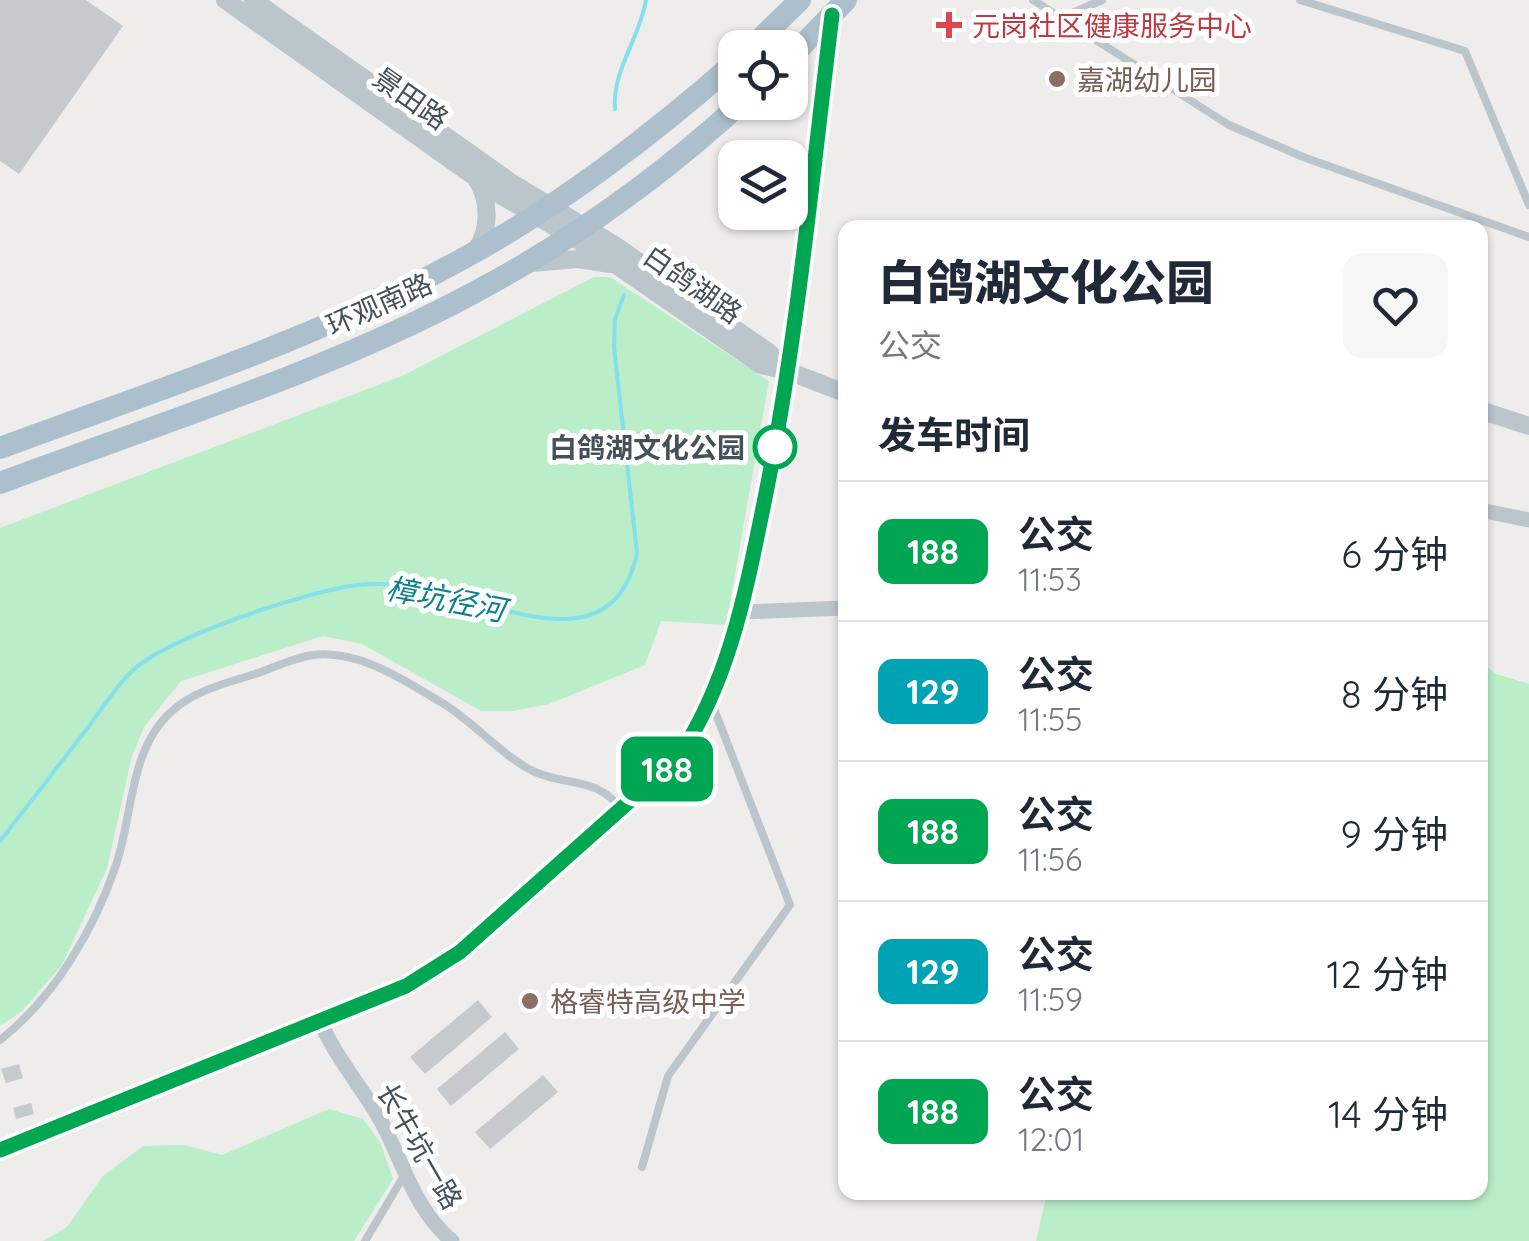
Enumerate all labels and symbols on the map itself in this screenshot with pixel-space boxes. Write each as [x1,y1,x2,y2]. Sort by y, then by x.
place label: 元岗社区健康服务中心 [972,8,1252,43]
marker: 元岗社区健康服务中心 [936,12,962,38]
street label: 景田路 [367,60,455,136]
place label: 嘉湖幼儿园 [1077,62,1217,97]
marker: 嘉湖幼儿园 [1046,68,1068,90]
street label: 白鸽湖路 [637,238,749,330]
street label: 环观南路 [321,265,437,343]
marker: 白鸽湖文化公园 [754,426,796,468]
place label: 白鸽湖文化公园 [549,430,745,465]
water label: 樟坑径河 [383,569,513,630]
line badge: 188 [610,736,724,802]
place label: 格睿特高级中学 [550,984,746,1019]
marker: 格睿特高级中学 [519,990,541,1012]
street label: 长牛坑一路 [370,1077,470,1215]

